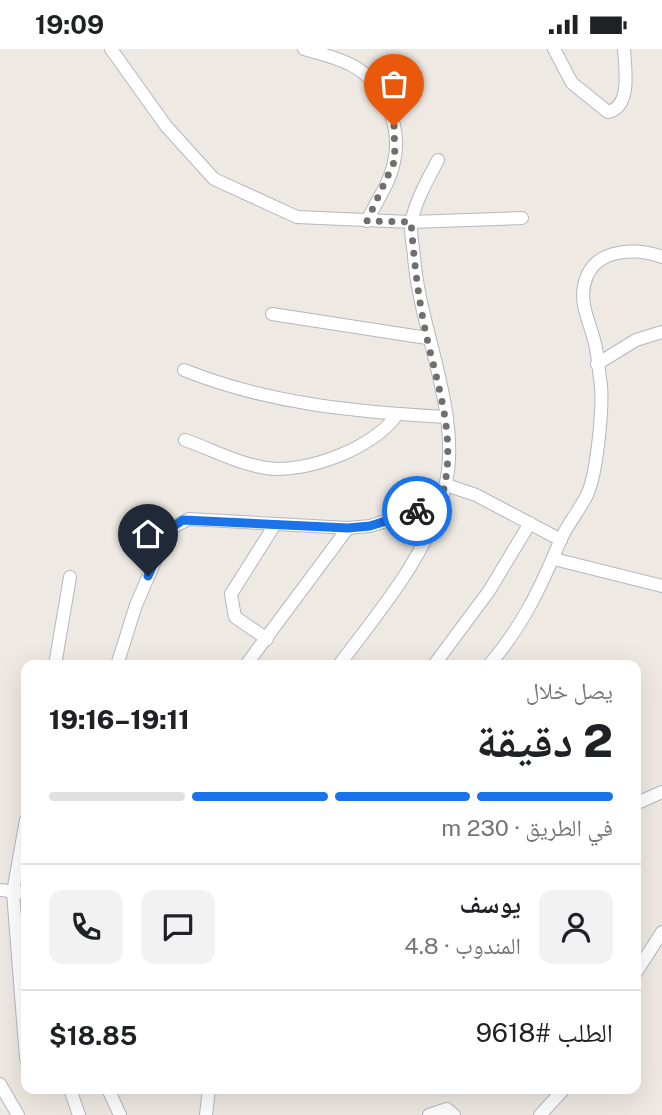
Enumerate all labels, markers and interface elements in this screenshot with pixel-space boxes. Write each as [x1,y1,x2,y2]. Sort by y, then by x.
text: 19:09 [35,9,104,40]
pin [364,54,424,126]
icon: bag [375,65,413,103]
courier [382,476,452,546]
icon: bike [398,492,436,530]
pin [118,504,178,576]
icon: home [129,515,167,553]
text: يصل خلال [526,677,613,704]
text: 19:11–19:16 [49,704,190,735]
text: 2 دقيقة [476,713,613,767]
text: في الطريق · 230 m [441,814,613,841]
text: يوسف [460,888,521,919]
button: phone [49,890,123,964]
button: chat [141,890,215,964]
button: person [539,890,613,964]
text: المندوب · 4.8 [404,932,521,959]
text: الطلب #9618 [476,1017,613,1048]
text: $18.85 [49,1020,137,1051]

